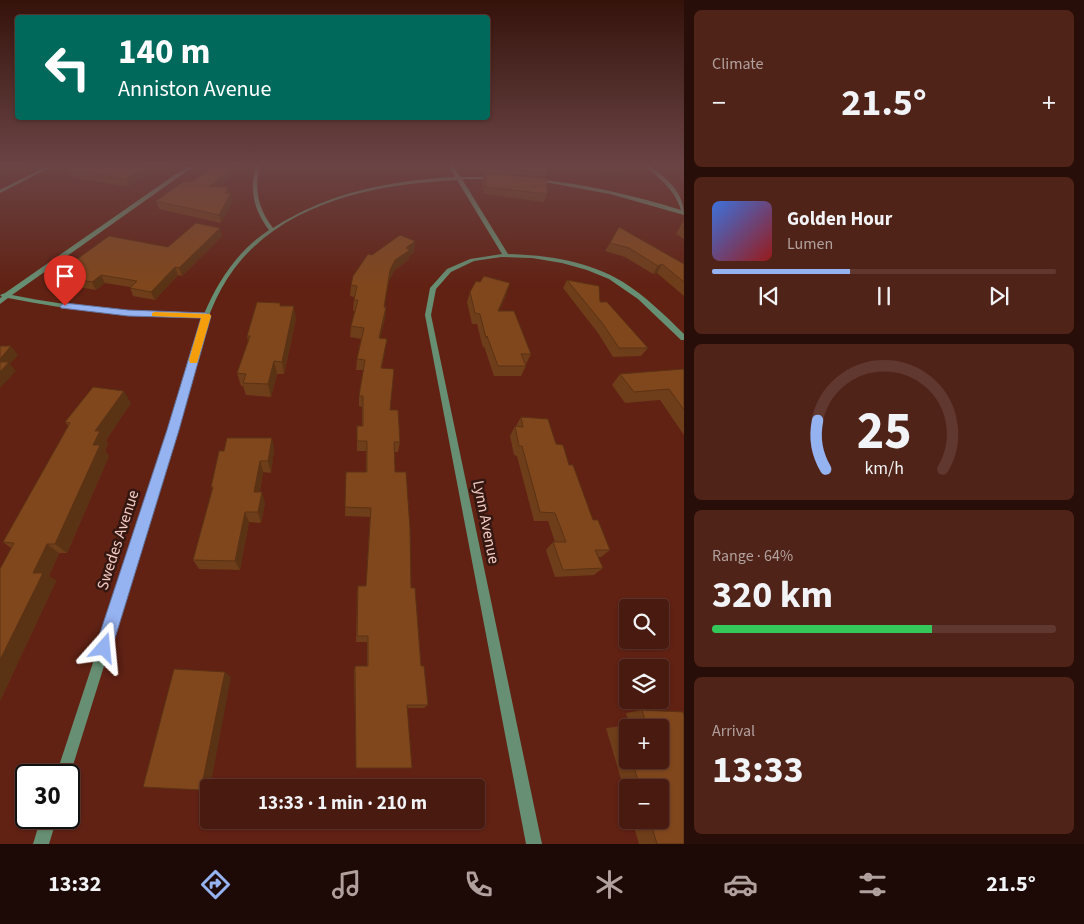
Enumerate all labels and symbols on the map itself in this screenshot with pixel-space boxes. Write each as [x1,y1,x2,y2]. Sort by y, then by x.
pin [44,255,86,306]
street label: Lynn Avenue [467,478,505,566]
street label: Swedes Avenue [91,487,145,593]
position arrow [77,621,129,673]
speed limit sign: 30 [15,764,80,829]

